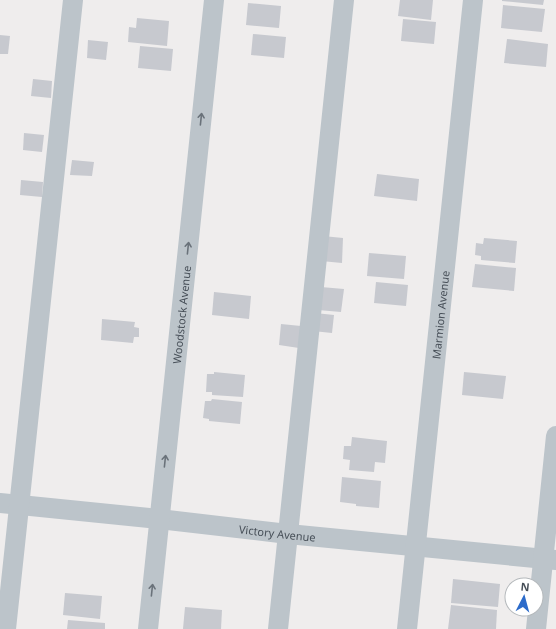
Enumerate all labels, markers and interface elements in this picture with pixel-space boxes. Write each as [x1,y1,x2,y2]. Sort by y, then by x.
one-way arrow [197,113,205,126]
one-way arrow [184,242,191,255]
street label: Woodstock Avenue [168,265,194,365]
street label: Marmion Avenue [428,270,452,360]
one-way arrow [161,455,169,468]
street label: Victory Avenue [238,521,316,544]
north arrow [504,577,544,617]
text: N [520,579,530,594]
one-way arrow [148,584,155,597]

